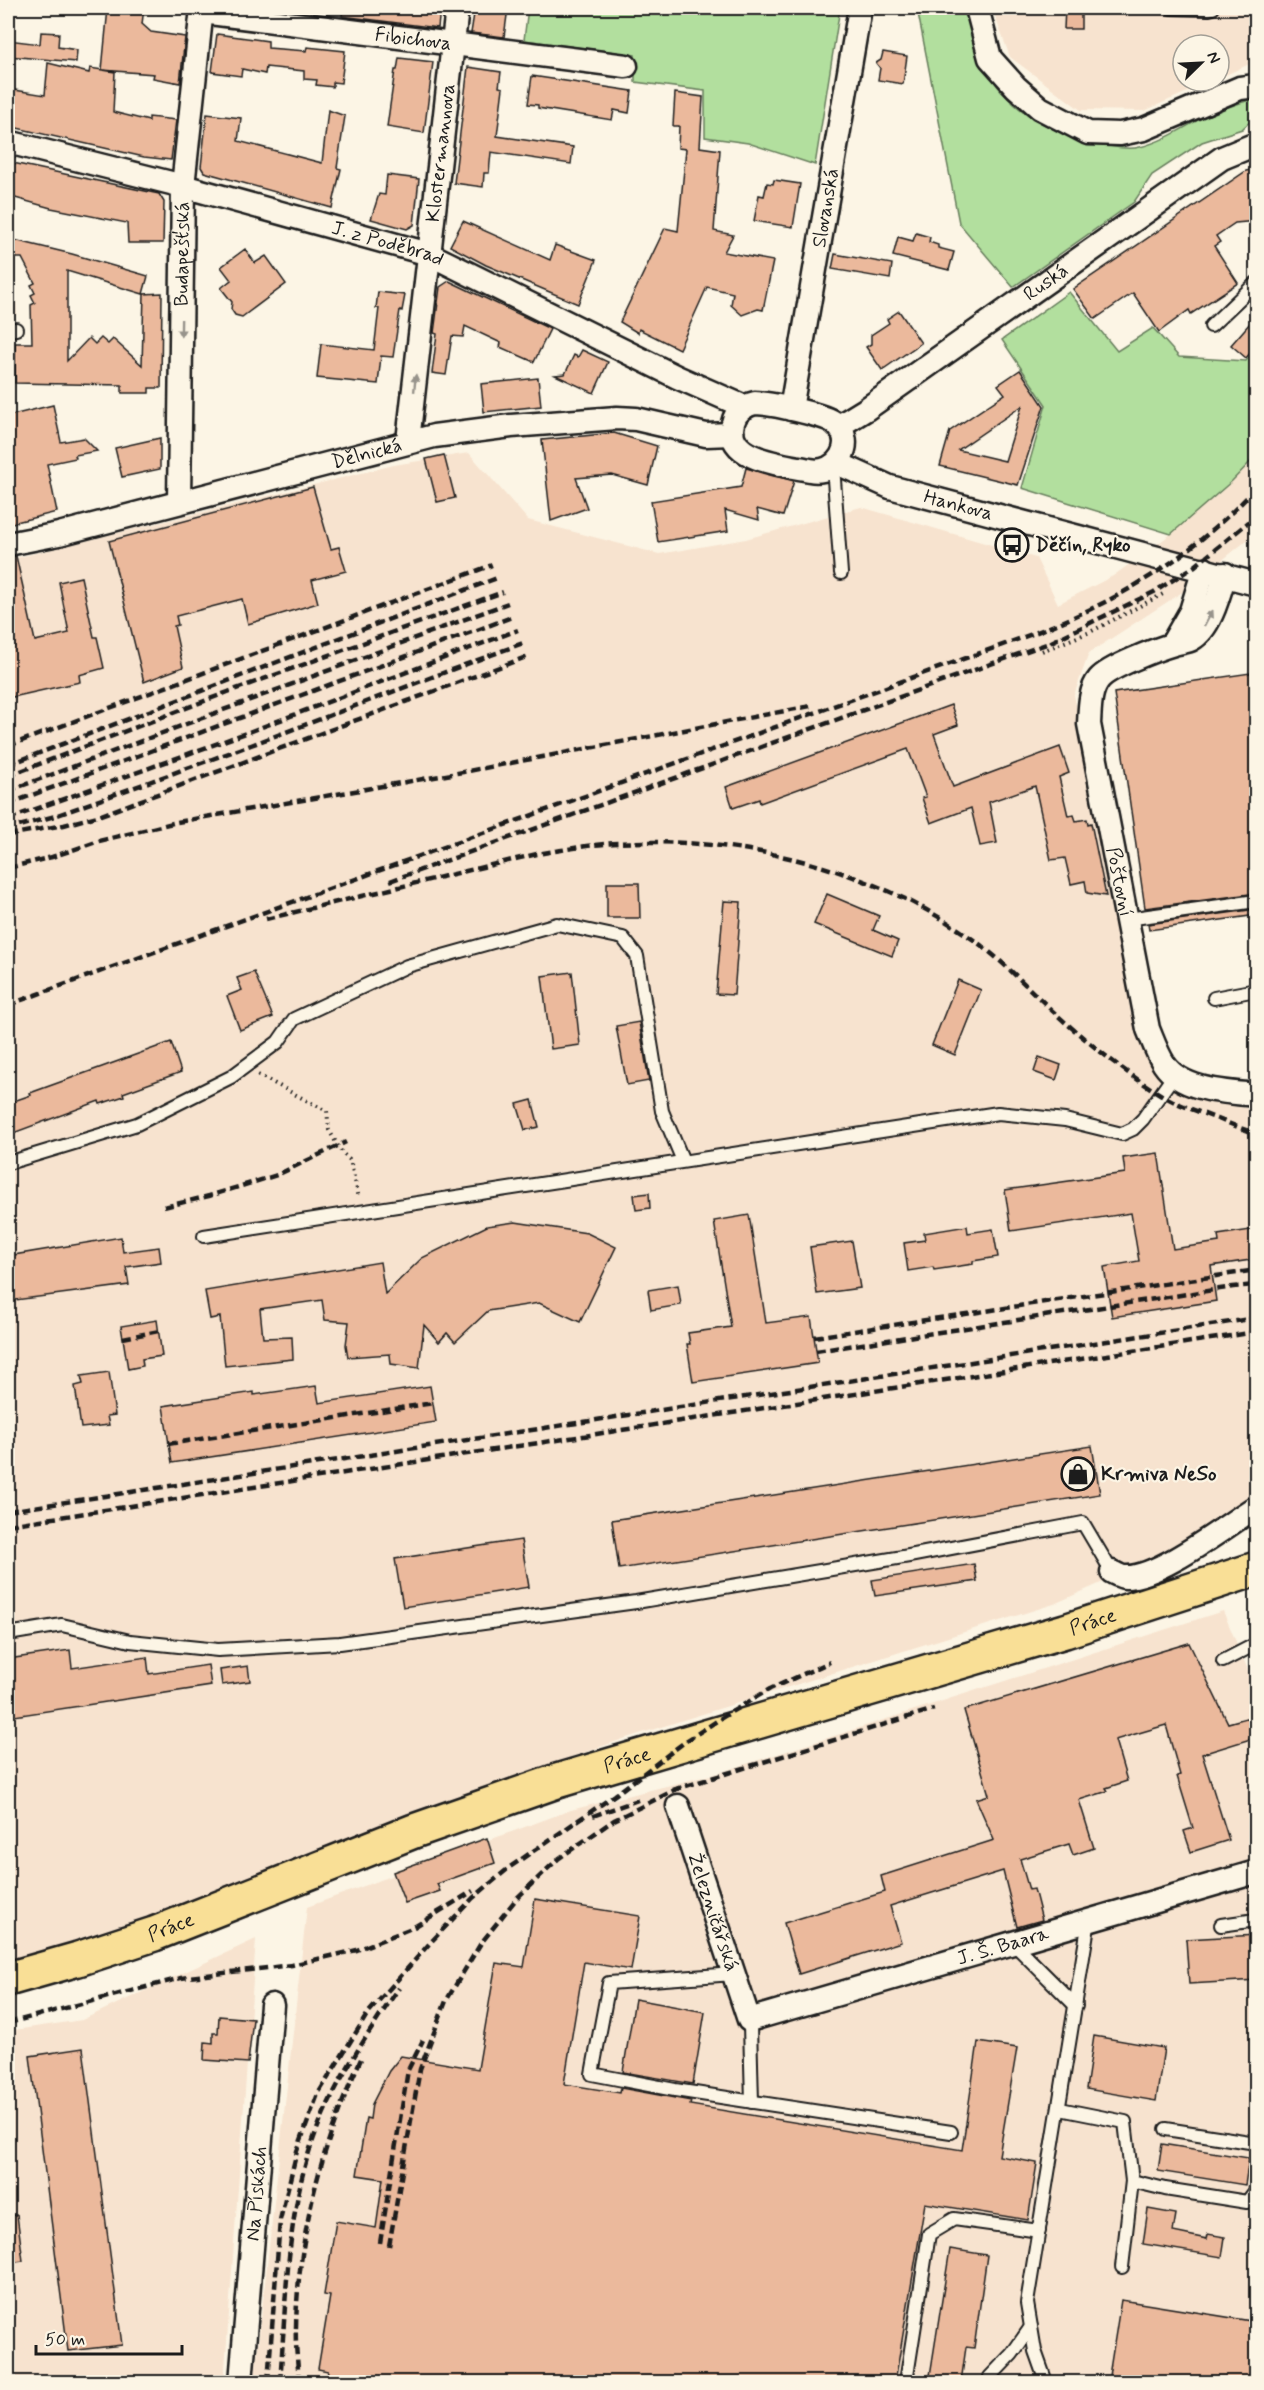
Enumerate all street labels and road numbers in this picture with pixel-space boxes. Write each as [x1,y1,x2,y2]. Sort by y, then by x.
street label: Fibichova [373,21,453,57]
street label: Klostermannova [419,82,462,224]
street label: Slovanská [805,166,846,250]
street label: Budapešťská [168,202,196,307]
street label: J. z Poděbrad [329,214,449,273]
street label: Ruská [1018,257,1074,308]
street label: Dělnická [329,431,405,476]
street label: Hankova [921,483,996,527]
street label: Poštovní [1100,845,1139,919]
street label: Práce [1066,1602,1120,1642]
street label: Práce [600,1741,654,1780]
street label: Železničářská [681,1850,745,1975]
street label: Práce [144,1906,198,1949]
street label: J. Š. Baara [954,1919,1053,1972]
street label: Na Pískách [239,2145,274,2242]

